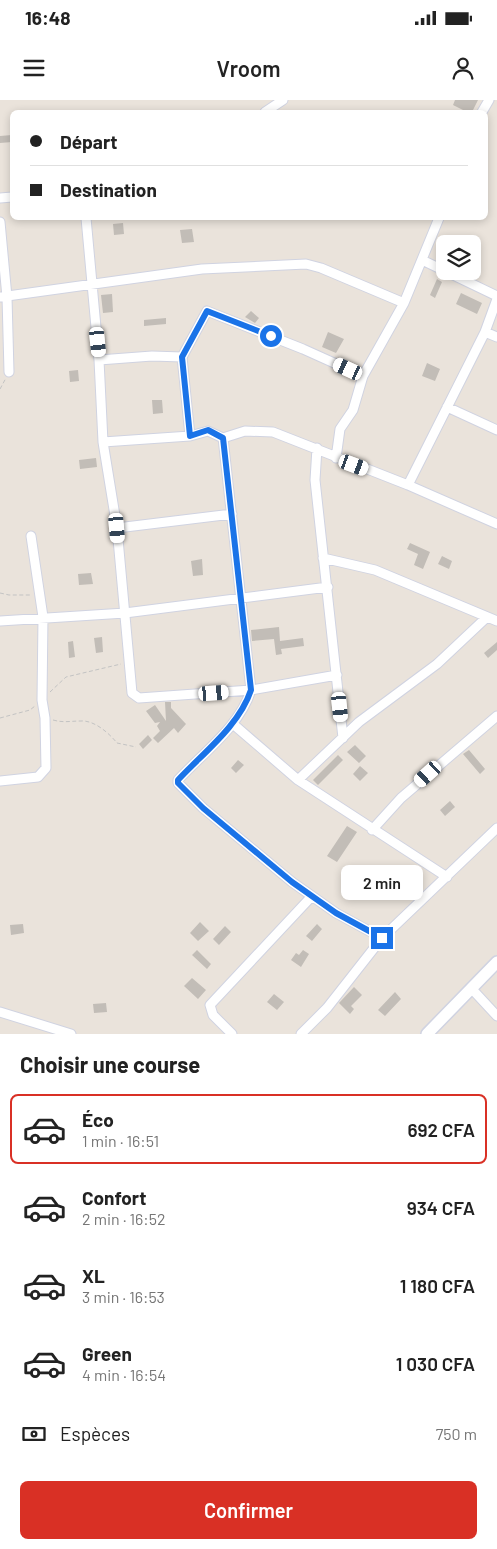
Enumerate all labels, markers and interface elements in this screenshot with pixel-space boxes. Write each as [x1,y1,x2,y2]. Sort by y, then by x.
text: 16:48 [25,6,71,29]
icon: menu [20,54,48,82]
icon: person [449,54,477,82]
text: Vroom [217,55,280,81]
text: Départ [60,130,118,153]
text: Destination [60,178,157,201]
map controls [436,235,481,280]
button: layers [436,235,481,280]
route start [260,325,282,347]
car [88,326,107,358]
car [331,356,364,382]
car [337,453,370,477]
car [108,512,125,544]
car [198,684,229,702]
car [330,691,349,723]
car [411,758,444,790]
callout: 2 min [341,866,423,900]
text: 2 min [363,873,401,892]
route end [371,927,393,949]
text: Choisir une course [20,1051,200,1077]
icon: car [22,1107,67,1152]
text: Éco [82,1108,114,1131]
text: 692 CFA [407,1118,475,1141]
text: 1 min · 16:51 [82,1131,159,1150]
icon: car [22,1185,67,1230]
text: Confort [82,1186,146,1209]
text: 934 CFA [407,1196,475,1219]
text: 2 min · 16:52 [82,1209,166,1228]
icon: car [22,1263,67,1308]
text: XL [82,1264,105,1287]
text: 1 180 CFA [400,1274,475,1297]
text: 3 min · 16:53 [82,1287,165,1306]
icon: car [22,1341,67,1386]
text: Green [82,1342,132,1365]
text: 1 030 CFA [396,1352,475,1375]
text: 4 min · 16:54 [82,1365,166,1384]
icon: cash [20,1420,48,1448]
text: Espèces [60,1422,130,1445]
text: 750 m [436,1424,477,1443]
button: Confirmer [20,1481,477,1539]

